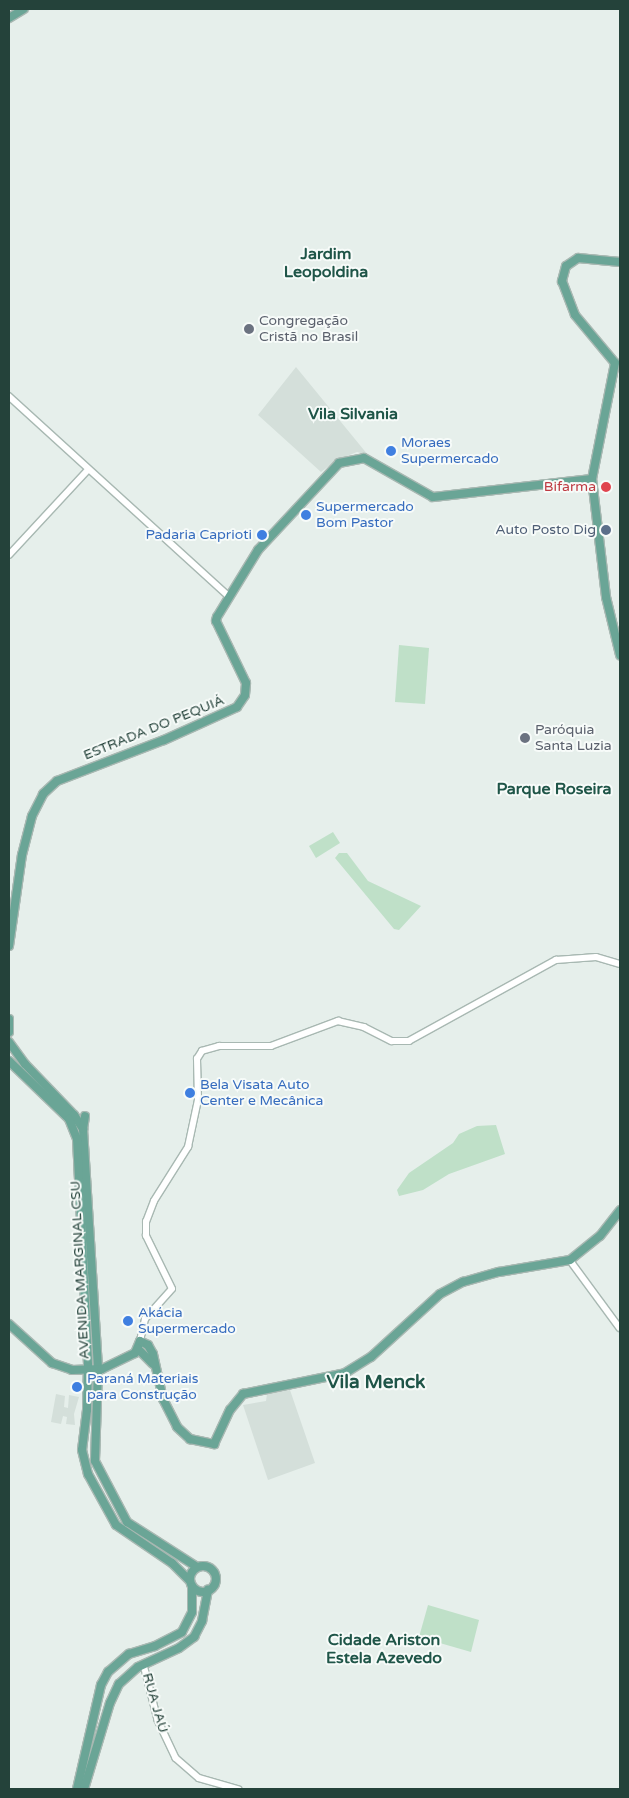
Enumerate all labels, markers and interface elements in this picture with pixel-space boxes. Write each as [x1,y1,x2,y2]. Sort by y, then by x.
district label: Jardim Leopoldina [284,244,368,282]
place label: Congregação Cristã no Brasil [259,313,358,346]
marker: Congregação Cristã no Brasil [243,323,255,335]
district label: Vila Silvania [308,404,398,424]
place label: Moraes Supermercado [401,435,499,468]
marker: Moraes Supermercado [385,445,397,457]
place label: Bifarma [544,479,596,495]
marker: Bifarma [600,481,612,493]
place label: Supermercado Bom Pastor [316,499,414,532]
marker: Supermercado Bom Pastor [300,509,312,521]
place label: Auto Posto Dig [495,522,596,538]
marker: Auto Posto Dig [600,524,612,536]
place label: Padaria Caprioti [145,527,252,543]
marker: Padaria Caprioti [256,529,268,541]
street label: ESTRADA DO PEQUIÁ [81,692,227,764]
place label: Paróquia Santa Luzia [535,722,612,754]
marker: Paróquia Santa Luzia [519,732,531,744]
district label: Parque Roseira [496,779,612,799]
place label: Bela Visata Auto Center e Mecânica [200,1077,323,1110]
marker: Bela Visata Auto Center e Mecânica [184,1087,196,1099]
street label: AVENIDA MARGINAL CSU [67,1180,93,1360]
place label: Akácia Supermercado [138,1305,236,1338]
marker: Akácia Supermercado [122,1315,134,1327]
place label: Paraná Materiais para Construção [87,1371,198,1404]
district label: Vila Menck [327,1372,425,1394]
marker: Paraná Materiais para Construção [71,1381,83,1393]
district label: Cidade Ariston Estela Azevedo [326,1630,442,1668]
street label: RUA JAÚ [138,1671,172,1735]

